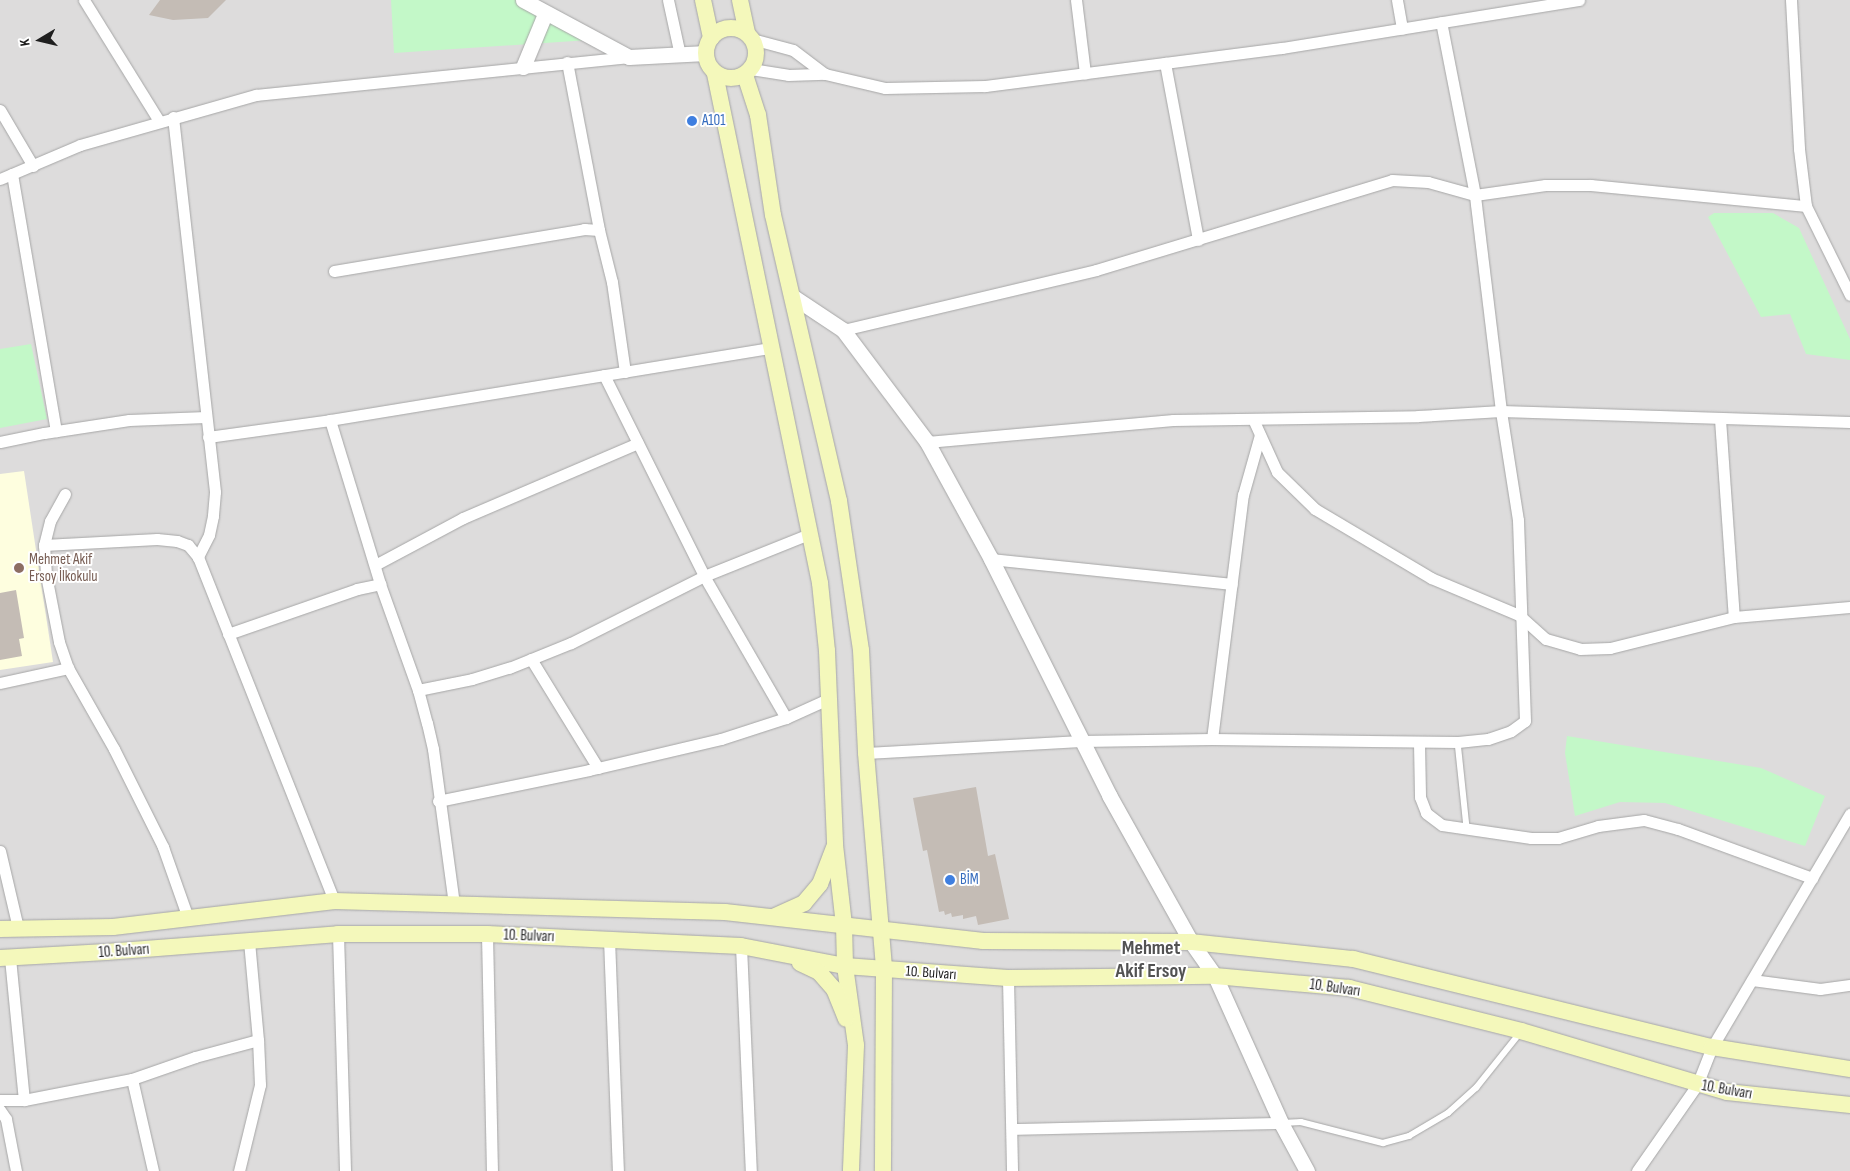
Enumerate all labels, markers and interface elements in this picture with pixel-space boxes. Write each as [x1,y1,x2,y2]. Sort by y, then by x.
north arrow [15,15,65,65]
text: K [16,38,34,47]
place label: A101 [702,112,726,130]
marker: A101 [686,115,698,127]
place label: Mehmet Akif Ersoy İlkokulu [29,550,98,585]
marker: Mehmet Akif Ersoy İlkokulu [13,562,25,574]
place label: BİM [960,871,979,889]
marker: BİM [944,874,956,886]
street label: 10. Bulvarı [503,926,555,946]
district label: Mehmet Akif Ersoy [1116,936,1186,983]
street label: 10. Bulvarı [98,940,150,962]
street label: 10. Bulvarı [905,962,957,984]
street label: 10. Bulvarı [1309,976,1361,1000]
street label: 10. Bulvarı [1700,1077,1754,1103]

